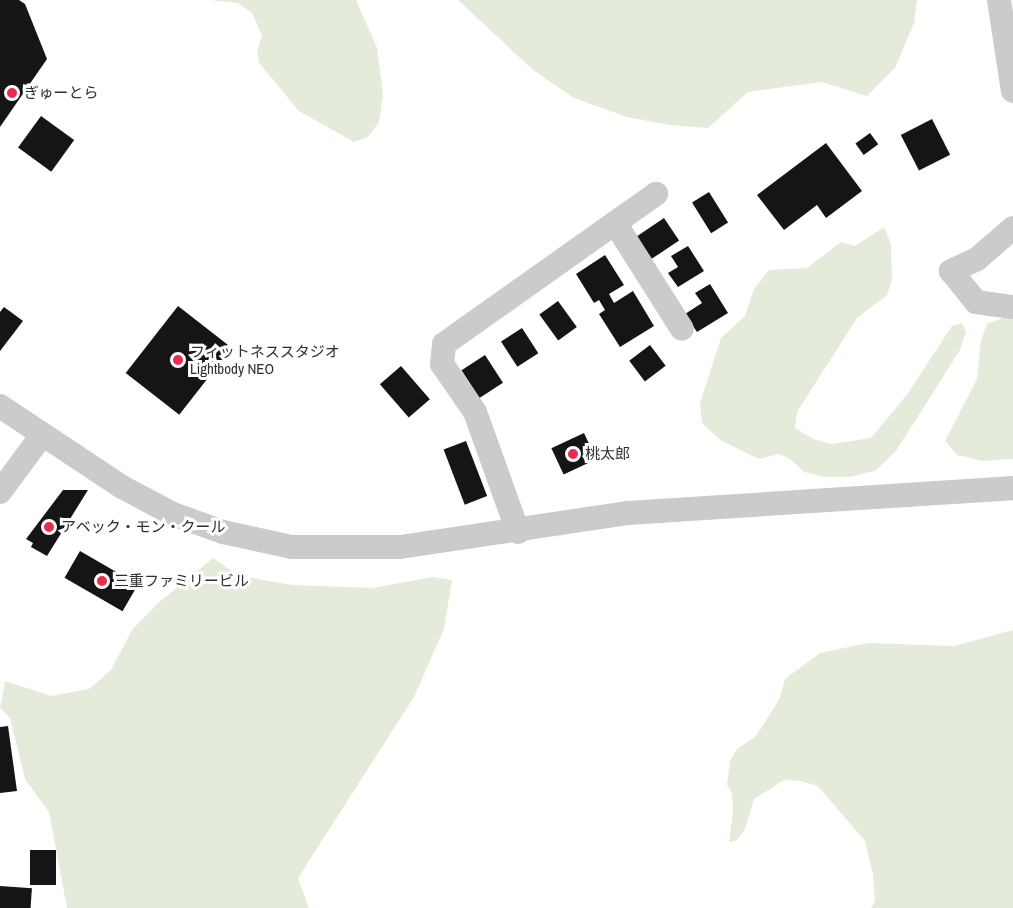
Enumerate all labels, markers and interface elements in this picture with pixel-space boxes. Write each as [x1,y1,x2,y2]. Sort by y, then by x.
place label: ぎゅーとら [24,84,99,102]
marker: ぎゅーとら [5,86,19,100]
place label: フィットネススタジオ Lightbody NEO [190,342,340,377]
marker: フィットネススタジオ Lightbody NEO [171,353,185,367]
place label: 桃太郎 [585,445,630,463]
marker: 桃太郎 [566,447,580,461]
place label: アベック・モン・クール [61,518,226,536]
marker: アベック・モン・クール [42,520,56,534]
place label: 三重ファミリービル [114,572,249,590]
marker: 三重ファミリービル [95,574,109,588]

